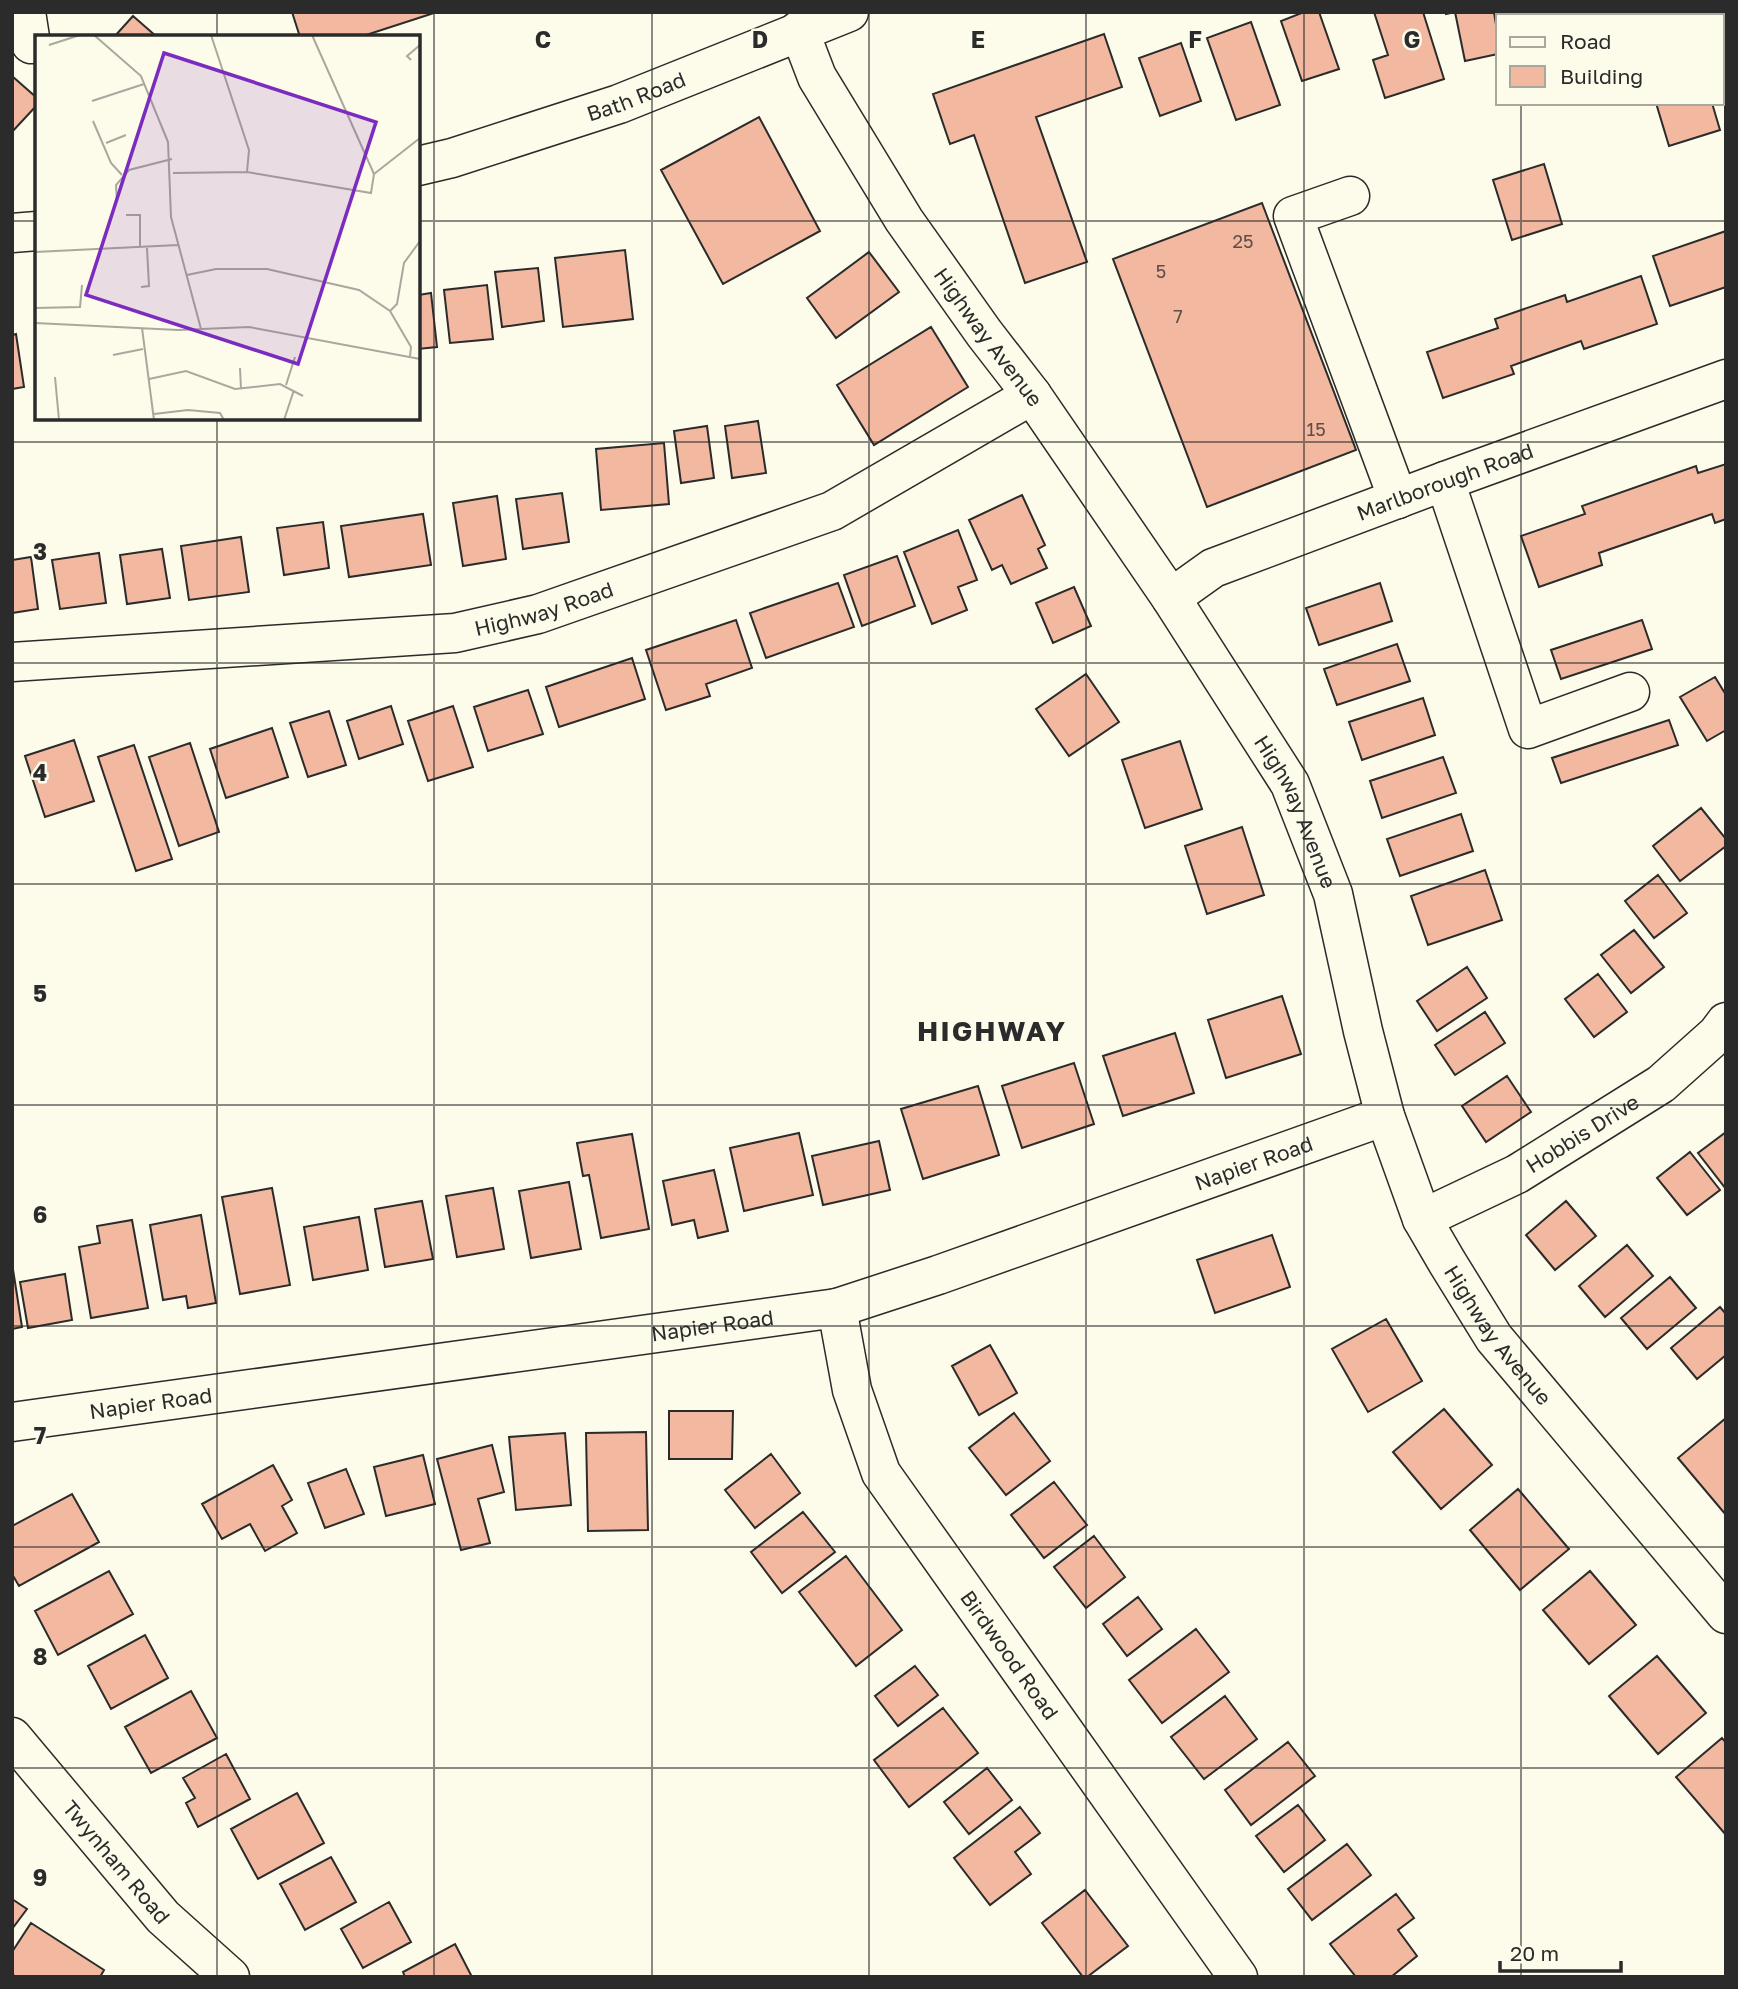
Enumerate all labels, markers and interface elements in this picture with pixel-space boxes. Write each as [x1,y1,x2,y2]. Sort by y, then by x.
legend [1496,14,1724,105]
text: C [535,25,551,53]
text: D [752,25,768,53]
text: E [971,25,985,53]
text: F [1188,25,1202,53]
text: G [1404,25,1420,53]
text: Road [1560,28,1611,54]
inset map [35,35,420,420]
text: Building [1560,63,1643,89]
street label: Bath Road [583,66,689,127]
house number: 25 [1233,230,1253,252]
house number: 5 [1156,260,1166,282]
street label: Highway Avenue [929,262,1049,411]
house number: 7 [1173,305,1183,327]
house number: 15 [1306,418,1326,440]
street label: Marlborough Road [1353,437,1537,526]
text: 3 [33,537,47,565]
street label: Highway Road [472,576,617,641]
street label: Highway Avenue [1249,730,1342,892]
text: 4 [33,758,47,786]
text: 5 [33,979,47,1007]
district label: HIGHWAY [917,1014,1067,1047]
street label: Hobbis Drive [1521,1088,1644,1178]
street label: Napier Road [1191,1130,1316,1196]
text: 6 [33,1200,47,1228]
street label: Highway Avenue [1439,1260,1557,1410]
street label: Napier Road [649,1304,775,1347]
street label: Napier Road [88,1382,214,1424]
text: 7 [34,1421,46,1449]
street label: Birdwood Road [955,1585,1064,1724]
text: 8 [33,1642,47,1670]
street label: Twynham Road [58,1795,176,1929]
text: 9 [33,1863,47,1891]
scale bar [1500,1930,1621,1974]
text: 20 m [1510,1940,1559,1966]

